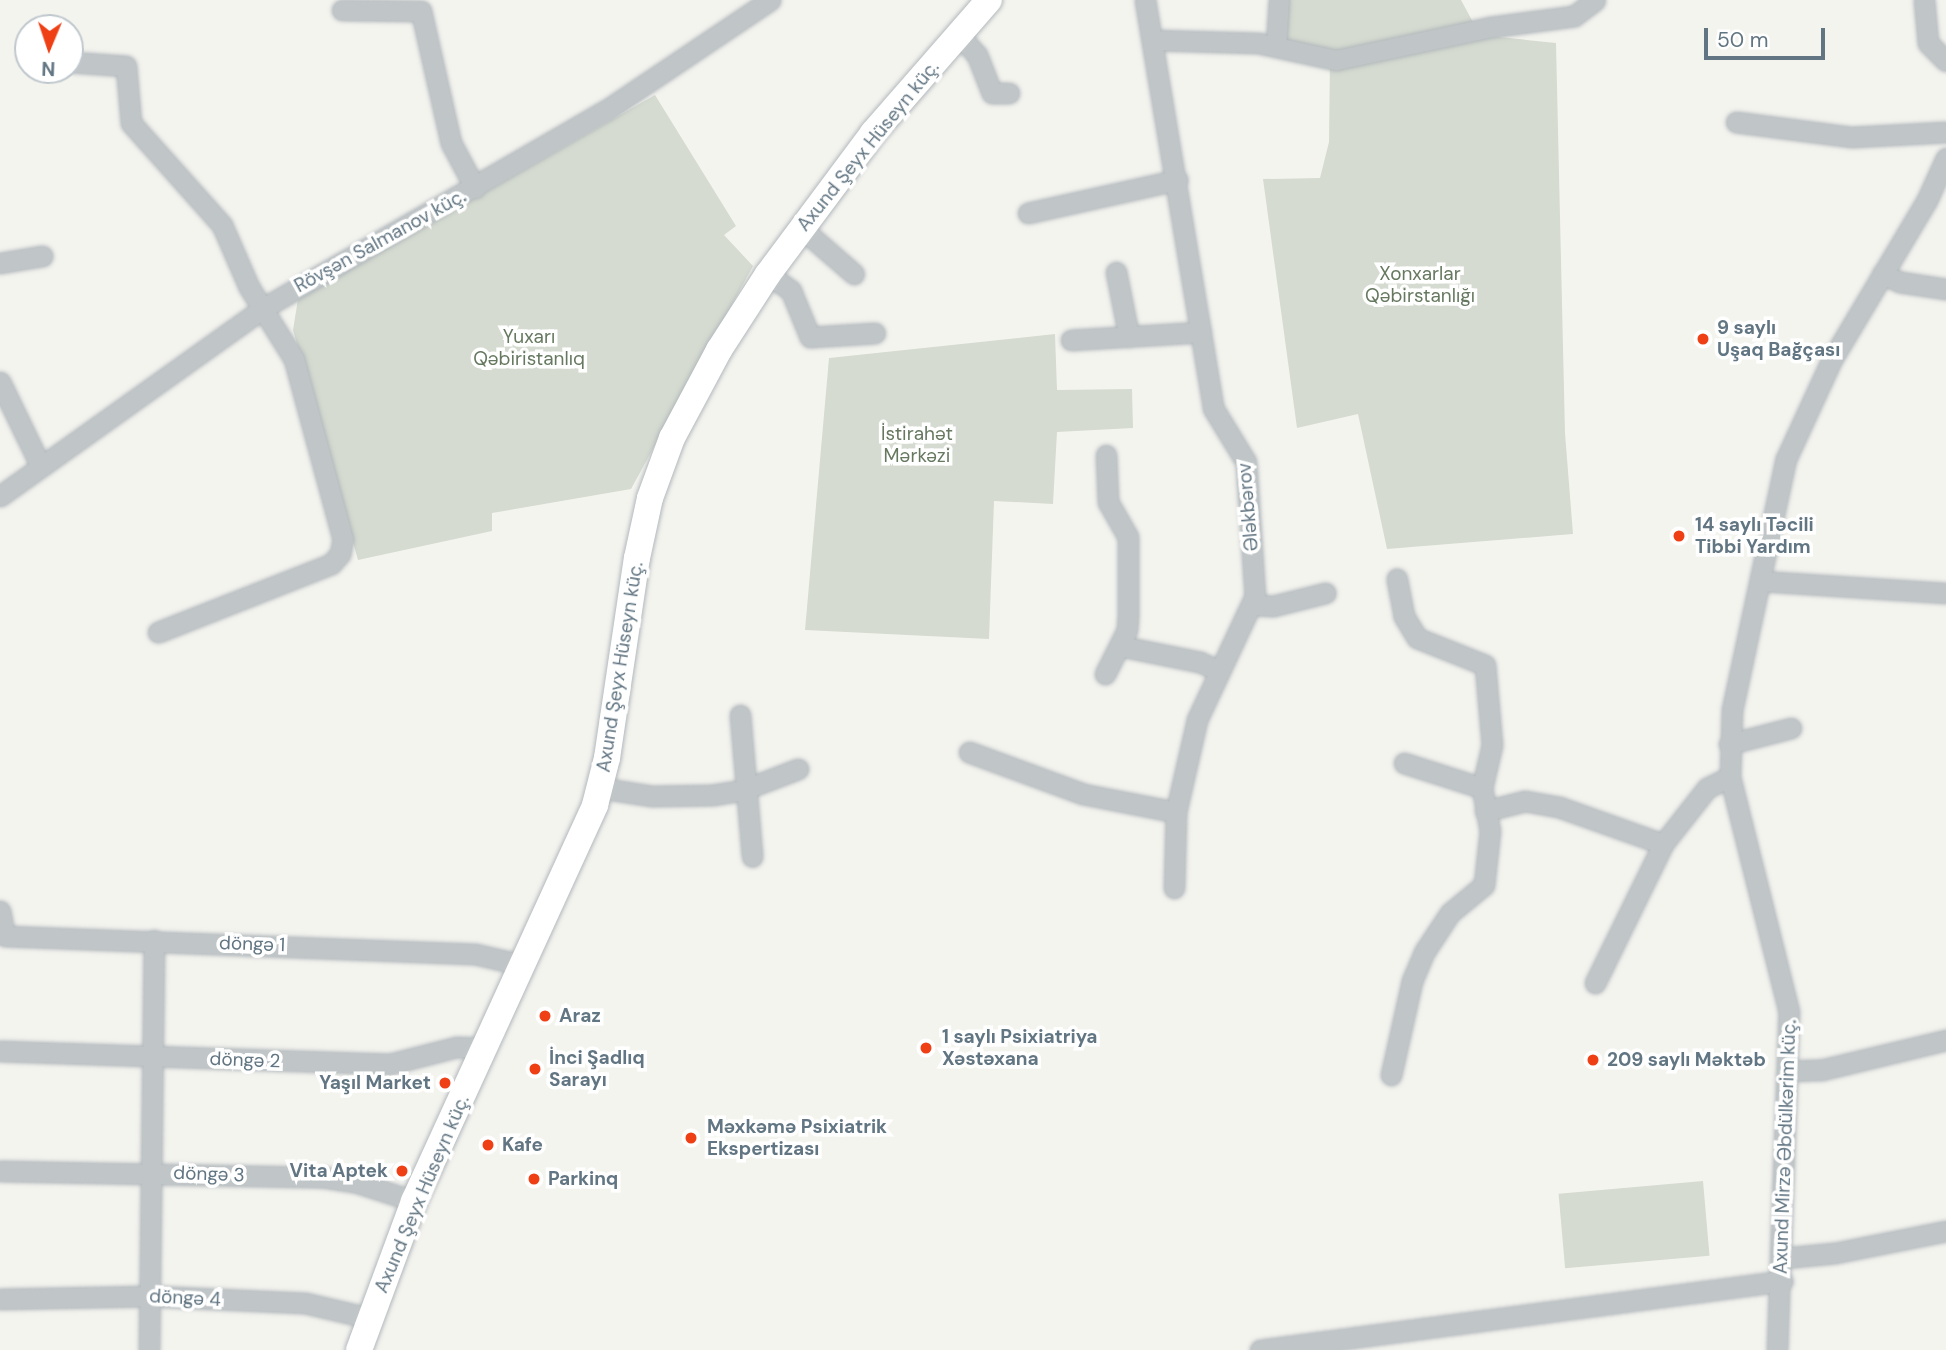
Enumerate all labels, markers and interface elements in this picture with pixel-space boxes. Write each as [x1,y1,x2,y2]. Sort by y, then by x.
north arrow [14,14,84,84]
scale bar [1708,14,1829,58]
text: 50 m [1717,26,1768,54]
text: N [41,56,56,81]
street label: Axund Şeyx Hüseyn küç. [792,56,944,236]
street label: Rövşən Salmanov küç. [290,184,470,298]
park label: Xonxarlar Qəbirstanlığı [1365,263,1475,307]
place label: 9 saylı Uşaq Bağçası [1717,317,1840,361]
park label: Yuxarı Qəbiristanlıq [473,326,585,370]
marker: 9 saylı Uşaq Bağçası [1695,331,1711,347]
park label: İstirahət Mərkəzi [881,423,953,467]
street label: Ələkbərov [1233,462,1263,552]
place label: 14 saylı Təcili Tibbi Yardım [1695,514,1814,558]
marker: 14 saylı Təcili Tibbi Yardım [1669,526,1689,546]
street label: Axund Şeyx Hüseyn küç. [592,560,648,774]
street label: döngə 1 [219,931,285,957]
place label: Araz [559,1005,601,1027]
marker: Araz [537,1008,553,1024]
street label: Axund Mirzə Əbdülkərim küç. [1769,1020,1801,1274]
place label: 1 saylı Psixiatriya Xəstəxana [942,1026,1097,1070]
marker: 1 saylı Psixiatriya Xəstəxana [916,1038,936,1058]
street label: döngə 2 [209,1047,281,1073]
place label: İnci Şadlıq Sarayı [549,1047,645,1091]
place label: 209 saylı Məktəb [1607,1049,1766,1071]
marker: 209 saylı Məktəb [1585,1052,1601,1068]
marker: İnci Şadlıq Sarayı [527,1061,543,1077]
place label: Yaşıl Market [319,1072,431,1094]
marker: Yaşıl Market [437,1075,453,1091]
street label: Axund Şeyx Hüseyn küç. [370,1092,474,1296]
place label: Məxkəmə Psixiatrik Ekspertizası [707,1116,887,1160]
marker: Məxkəmə Psixiatrik Ekspertizası [681,1128,701,1148]
place label: Kafe [502,1134,543,1156]
marker: Kafe [480,1137,496,1153]
place label: Vita Aptek [290,1160,388,1182]
street label: döngə 3 [173,1161,245,1187]
marker: Vita Aptek [394,1163,410,1179]
place label: Parkinq [548,1168,618,1190]
marker: Parkinq [526,1171,542,1187]
street label: döngə 4 [149,1285,221,1311]

